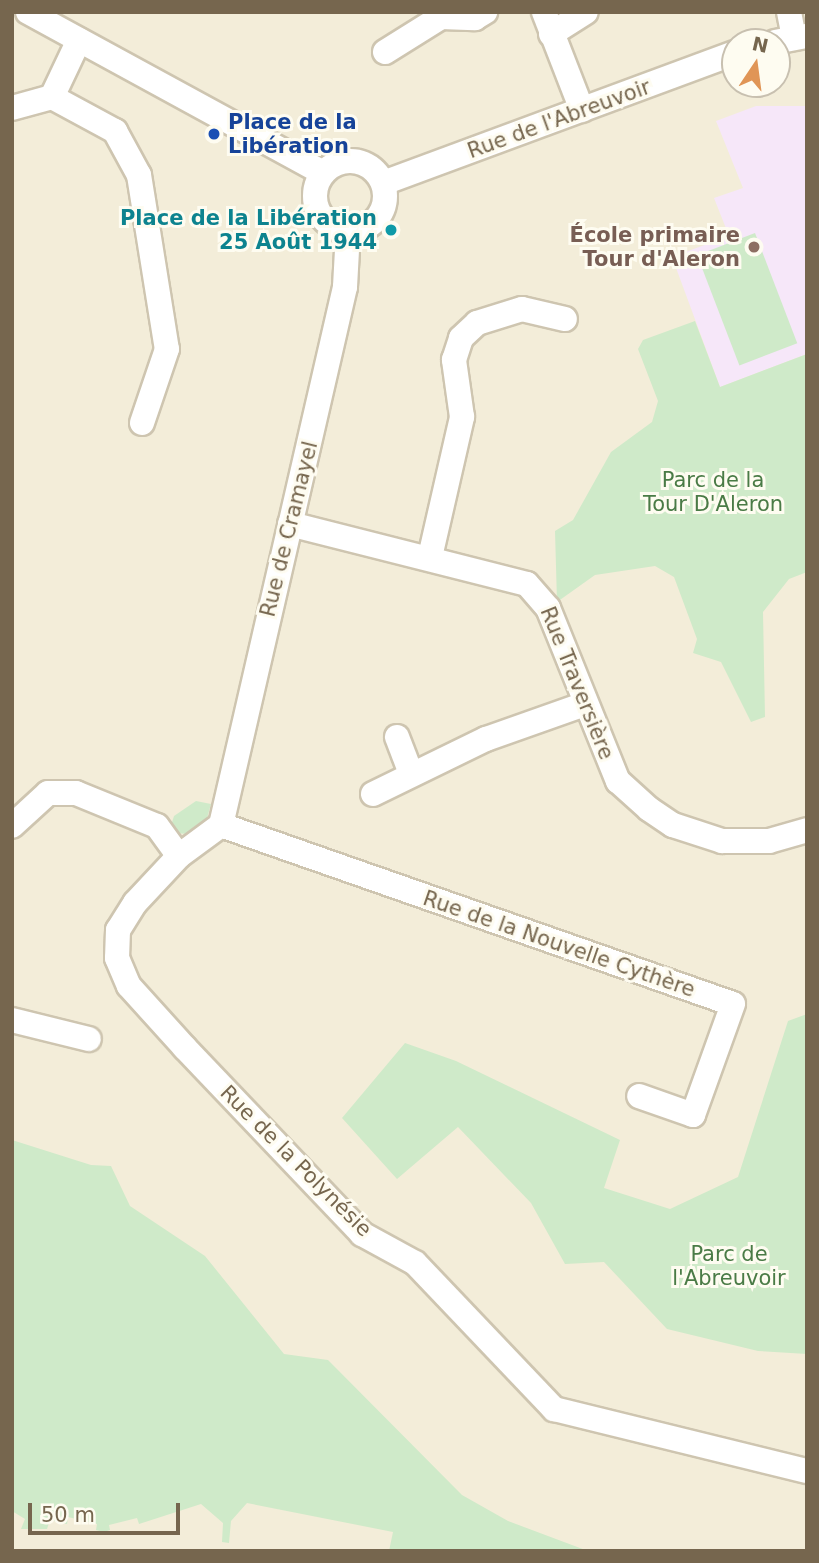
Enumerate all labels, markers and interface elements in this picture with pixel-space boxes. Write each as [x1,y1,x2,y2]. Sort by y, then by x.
north arrow [721,28,791,98]
text: N [750,32,770,57]
street label: Rue de l'Abreuvoir [464,74,654,164]
place label: Place de la Libération [228,109,357,159]
marker: Place de la Libération [206,126,222,142]
place label: Place de la Libération 25 Août 1944 [120,205,377,255]
marker: Place de la Libération 25 Août 1944 [383,222,399,238]
place label: École primaire Tour d'Aleron [570,222,740,272]
marker: École primaire Tour d'Aleron [746,239,762,255]
street label: Rue de Cramayel [255,439,323,619]
park label: Parc de la Tour D'Aleron [643,467,783,517]
street label: Rue Traversière [535,603,619,763]
street label: Rue de la Nouvelle Cythère [420,886,698,1002]
street label: Rue de la Polynésie [215,1080,377,1242]
park label: Parc de l'Abreuvoir [672,1241,786,1291]
scale bar [32,1490,184,1534]
text: 50 m [41,1503,95,1527]

